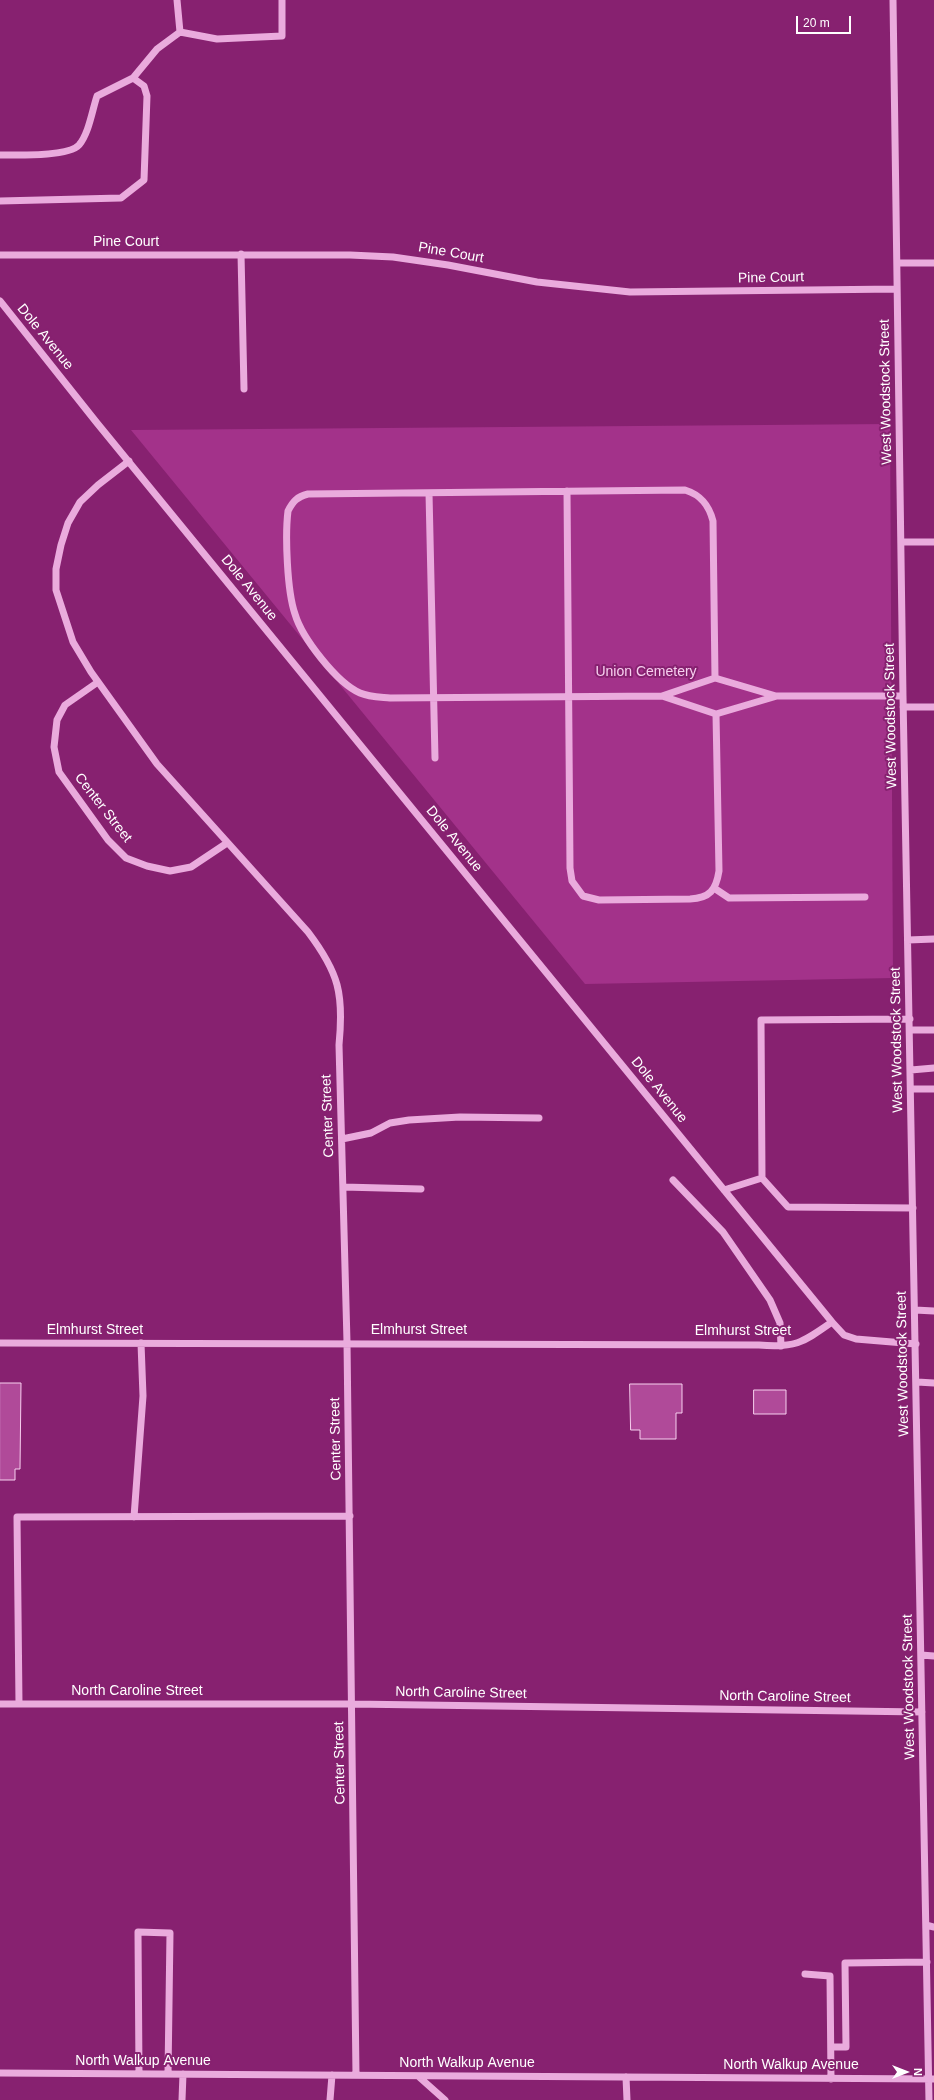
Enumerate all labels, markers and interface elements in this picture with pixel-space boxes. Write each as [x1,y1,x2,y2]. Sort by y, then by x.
scale bar [798,8,853,34]
text: 20 m [803,16,830,30]
street label: Pine Court [93,234,159,250]
street label: Pine Court [417,239,485,267]
street label: Pine Court [738,269,804,287]
street label: Dole Avenue [13,301,77,373]
street label: West Woodstock Street [876,319,896,465]
street label: Dole Avenue [217,552,281,624]
street label: West Woodstock Street [881,643,901,789]
park label: Union Cemetery [595,664,697,680]
street label: Center Street [71,770,135,846]
street label: Dole Avenue [422,803,486,875]
street label: West Woodstock Street [887,967,907,1113]
street label: Dole Avenue [627,1054,691,1126]
street label: Center Street [318,1074,338,1158]
street label: West Woodstock Street [893,1291,913,1437]
street label: Elmhurst Street [47,1322,143,1338]
street label: Elmhurst Street [371,1322,467,1338]
street label: Elmhurst Street [695,1323,791,1339]
street label: Center Street [327,1397,345,1481]
street label: West Woodstock Street [899,1614,919,1760]
street label: North Caroline Street [71,1683,203,1699]
street label: North Caroline Street [395,1683,527,1703]
street label: North Caroline Street [719,1687,851,1707]
street label: Center Street [331,1721,349,1805]
north arrow [886,2052,926,2092]
street label: North Walkup Avenue [75,2053,211,2069]
street label: North Walkup Avenue [399,2055,535,2071]
street label: North Walkup Avenue [723,2057,859,2073]
text: N [912,2068,924,2076]

